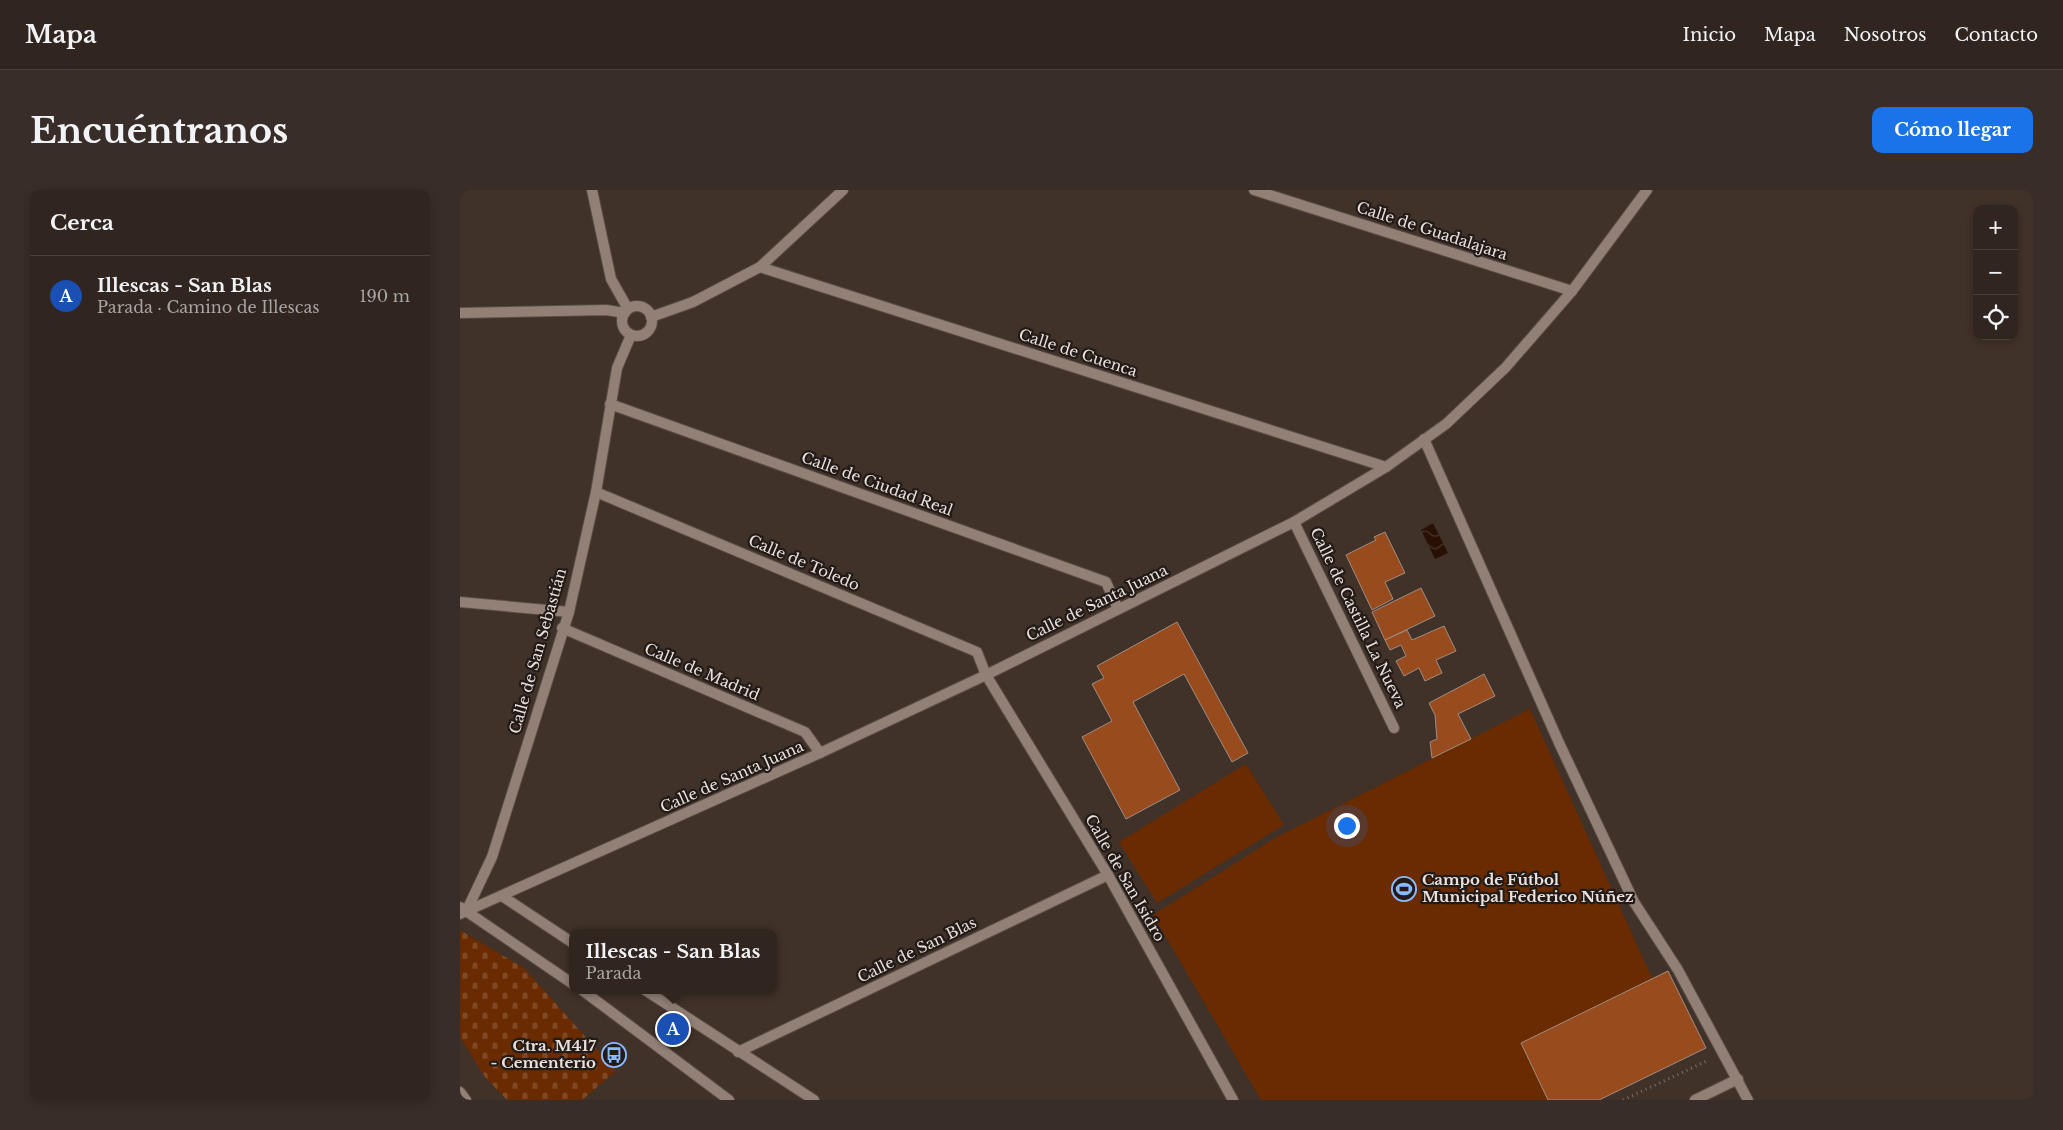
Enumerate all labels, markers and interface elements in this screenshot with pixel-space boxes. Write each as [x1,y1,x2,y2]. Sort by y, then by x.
text: Mapa [25,20,97,49]
text: Inicio [1682,24,1736,46]
text: Mapa [1764,24,1816,46]
text: Nosotros [1844,24,1926,46]
text: Contacto [1954,24,2038,46]
button: Cómo llegar [1872,107,2033,153]
text: Encuéntranos [30,109,288,152]
street label: Calle de Guadalajara [1354,197,1511,264]
map controls [1973,205,2018,340]
button: + [1973,205,2018,250]
text: Cerca [50,210,114,236]
button: − [1973,250,2018,295]
text: Illescas - San Blas [97,274,272,297]
text: A [60,286,72,306]
text: 190 m [359,286,410,306]
button: locate [1973,295,2018,340]
text: Parada · Camino de Illescas [97,297,320,317]
street label: Calle de Cuenca [1017,324,1140,381]
street label: Calle de Ciudad Real [799,447,956,520]
street label: Calle de Castilla La Nueva [1306,524,1411,712]
street label: Calle de Toledo [746,531,863,595]
street label: Calle de Santa Juana [1023,560,1171,645]
street label: Calle de San Sebastián [505,566,570,736]
street label: Calle de Madrid [642,639,763,704]
street label: Calle de Santa Juana [657,736,807,817]
street label: Calle de San Isidro [1081,811,1170,945]
your location [1334,813,1360,839]
place label: Campo de Fútbol Municipal Federico Núñez [1422,870,1634,906]
sports icon: Campo de Fútbol Municipal Federico Núñez [1391,876,1417,902]
street label: Calle de San Blas [854,912,980,987]
popup [569,929,777,994]
text: Illescas - San Blas [586,940,760,963]
text: Parada [586,963,641,983]
pin: A [657,1010,689,1048]
place label: Ctra. M417 - Cementerio [490,1036,596,1072]
bus stop icon: Ctra. M417 - Cementerio [601,1042,627,1068]

